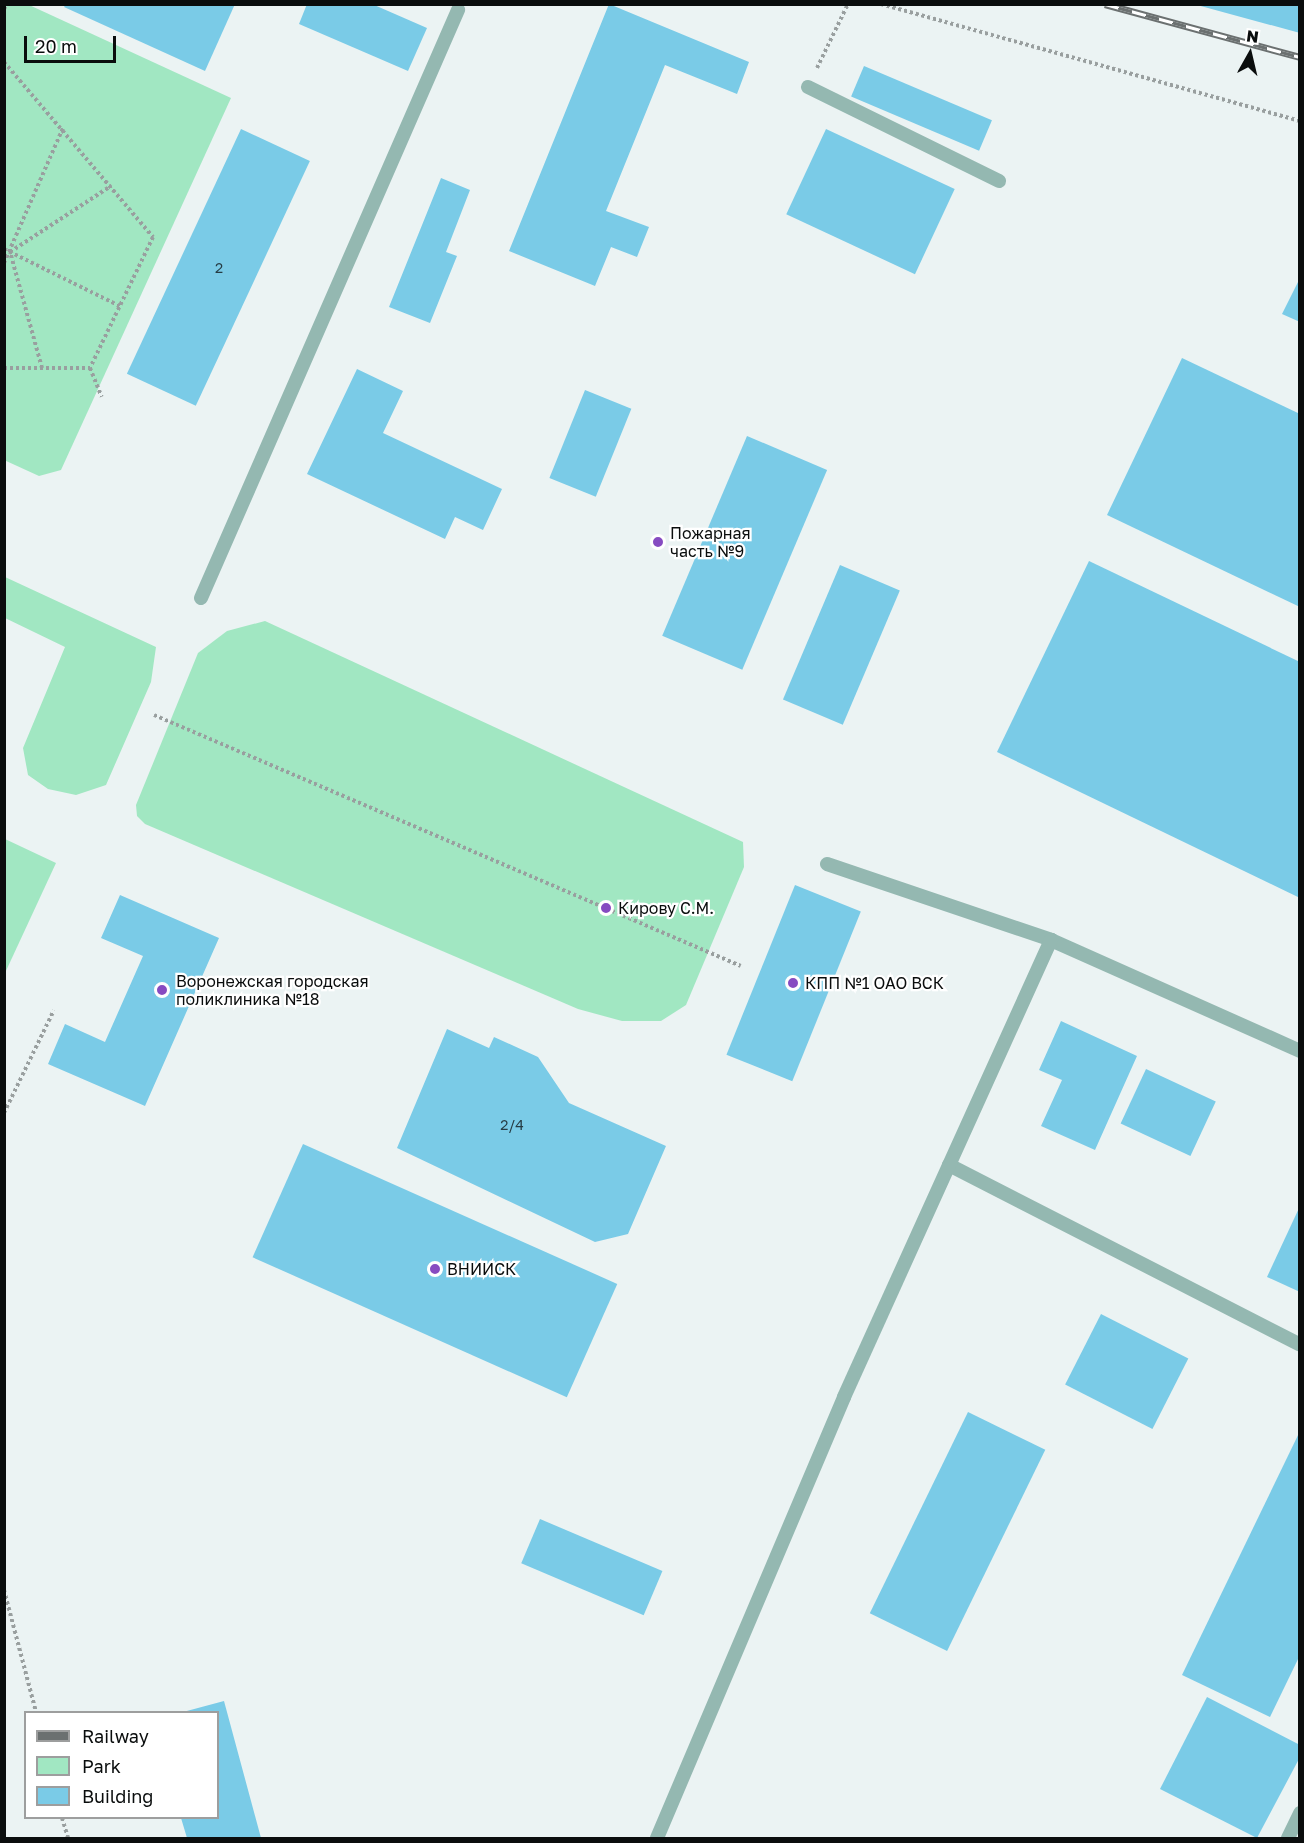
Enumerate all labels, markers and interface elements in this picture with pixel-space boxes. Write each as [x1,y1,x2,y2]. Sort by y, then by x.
scale bar [27,24,118,62]
north arrow [1220,24,1280,84]
text: N [1245,25,1260,47]
text: 20 m [35,35,77,57]
house number: 2 [215,260,223,276]
place label: Пожарная часть №9 [670,523,751,561]
marker: Пожарная часть №9 [651,535,665,549]
place label: Кирову С.М. [618,898,714,918]
marker: Кирову С.М. [599,901,613,915]
place label: Воронежская городская поликлиника №18 [176,971,369,1009]
place label: КПП №1 ОАО ВСК [805,973,944,993]
marker: КПП №1 ОАО ВСК [786,976,800,990]
marker: Воронежская городская поликлиника №18 [153,981,171,999]
house number: 2/4 [500,1117,524,1133]
place label: ВНИИСК [447,1259,516,1279]
marker: ВНИИСК [428,1262,442,1276]
legend [24,1711,219,1819]
text: Railway [82,1725,149,1747]
text: Park [82,1755,121,1777]
text: Building [82,1785,153,1807]

